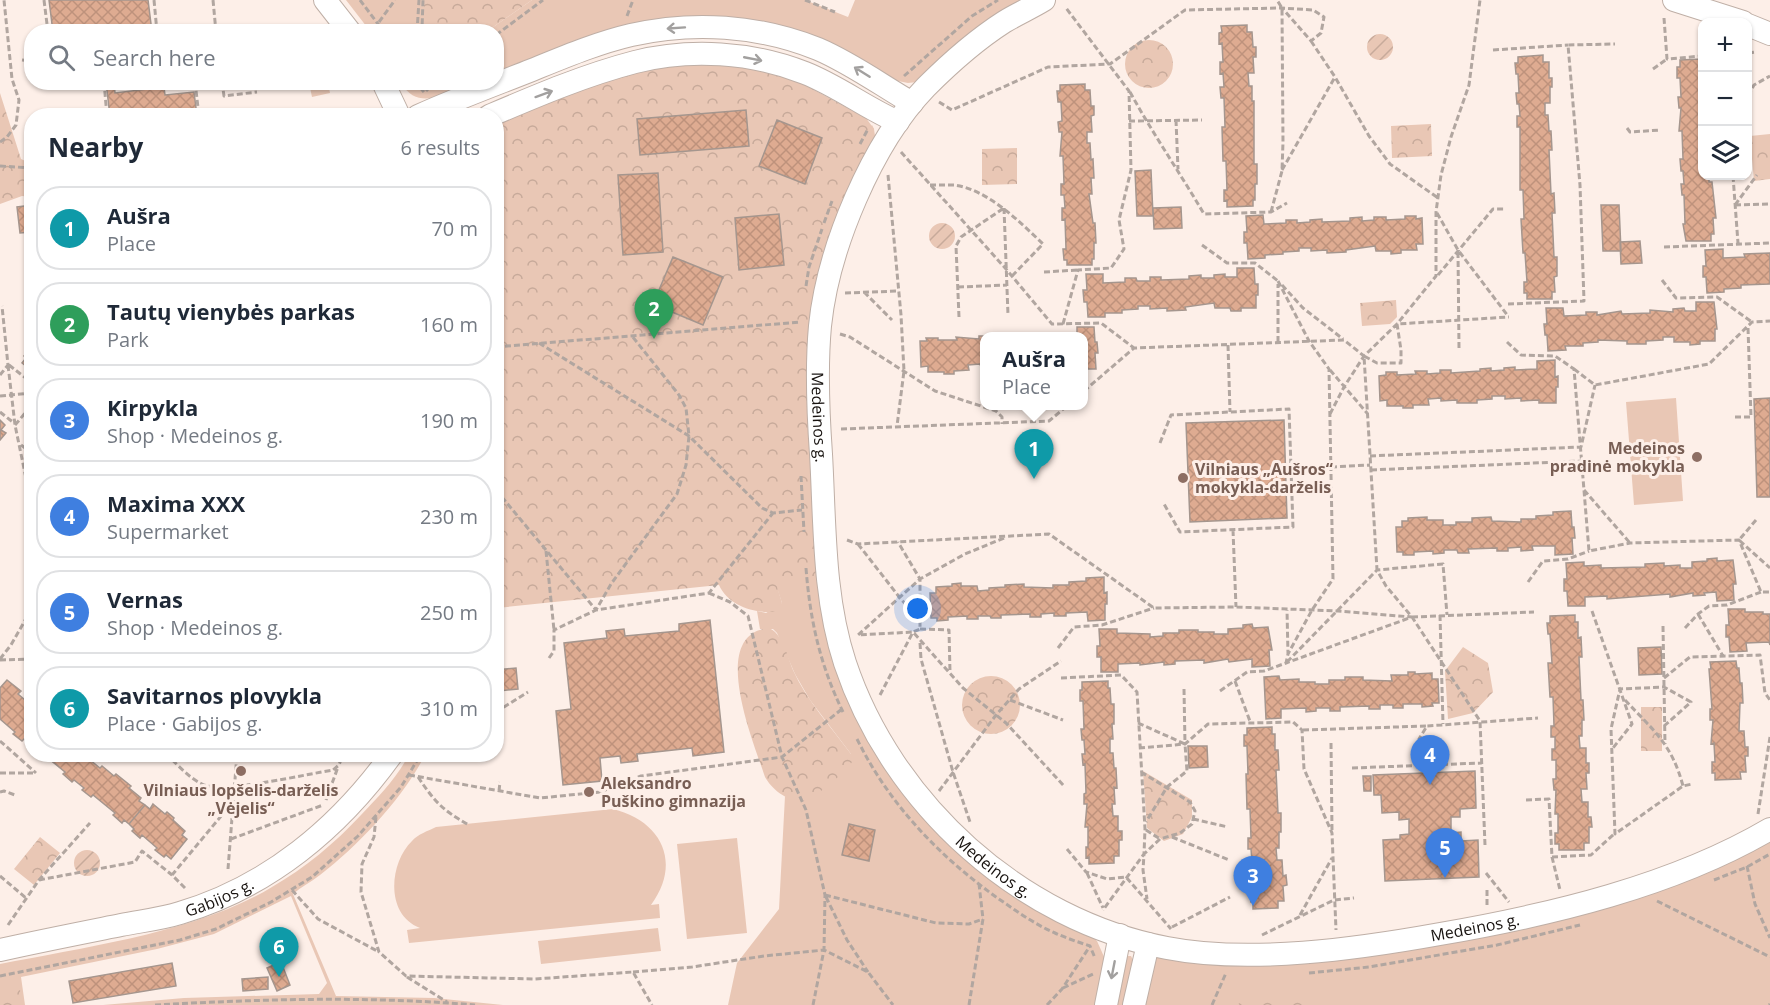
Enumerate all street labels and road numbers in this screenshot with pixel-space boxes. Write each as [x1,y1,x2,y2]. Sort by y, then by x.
street label: Medeinos g. [807,372,832,463]
street label: Medeinos g. [951,830,1036,903]
street label: Gabijos g. [182,873,258,922]
street label: Medeinos g. [1429,908,1522,947]

